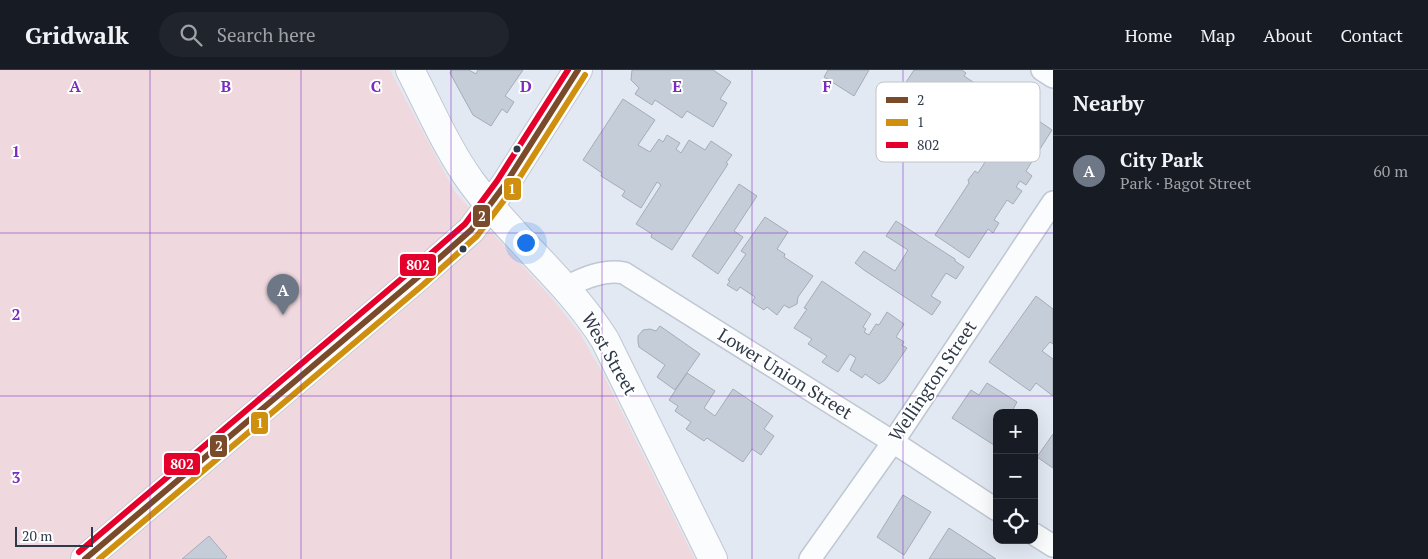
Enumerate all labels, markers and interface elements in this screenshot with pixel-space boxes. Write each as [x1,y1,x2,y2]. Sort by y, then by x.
search box [159,12,509,57]
text: Gridwalk [25,19,129,51]
icon: search [177,21,205,49]
text: Search here [217,22,316,47]
text: Home [1125,23,1172,47]
text: Map [1200,23,1235,47]
text: About [1263,23,1312,47]
text: Contact [1340,23,1403,47]
text: A [69,75,81,97]
text: B [221,75,231,97]
text: C [371,75,381,97]
text: D [520,75,532,97]
text: E [672,75,682,97]
text: F [822,75,832,97]
legend [876,82,1040,162]
text: Nearby [1073,89,1144,117]
text: 2 [917,90,924,109]
text: 1 [917,112,924,131]
text: 802 [917,135,939,154]
text: 1 [11,140,21,162]
unlabelled marker [512,144,522,154]
text: City Park [1120,147,1203,172]
text: A [1083,160,1095,182]
text: 60 m [1373,160,1408,182]
text: Park · Bagot Street [1120,172,1251,194]
line badge: 1 [503,177,522,201]
text: 1 [508,179,516,198]
line badge: 2 [472,204,491,228]
text: 2 [478,206,486,225]
your location [513,230,539,256]
unlabelled marker [458,244,468,254]
line badge: 802 [399,253,437,277]
text: 802 [406,255,430,274]
pin: A [267,274,299,315]
text: 2 [11,303,21,325]
street label: West Street [577,308,643,399]
street label: Wellington Street [883,315,982,446]
street label: Lower Union Street [714,322,857,424]
map controls [993,409,1038,544]
button: + [993,409,1038,454]
line badge: 1 [250,411,269,435]
text: 1 [256,413,264,432]
line badge: 2 [209,434,228,458]
text: 2 [215,436,223,455]
line badge: 802 [163,452,201,476]
text: 802 [170,454,194,473]
button: − [993,454,1038,499]
text: 3 [11,466,21,488]
button: locate [993,499,1038,544]
scale bar [15,524,92,547]
text: 20 m [22,526,52,545]

